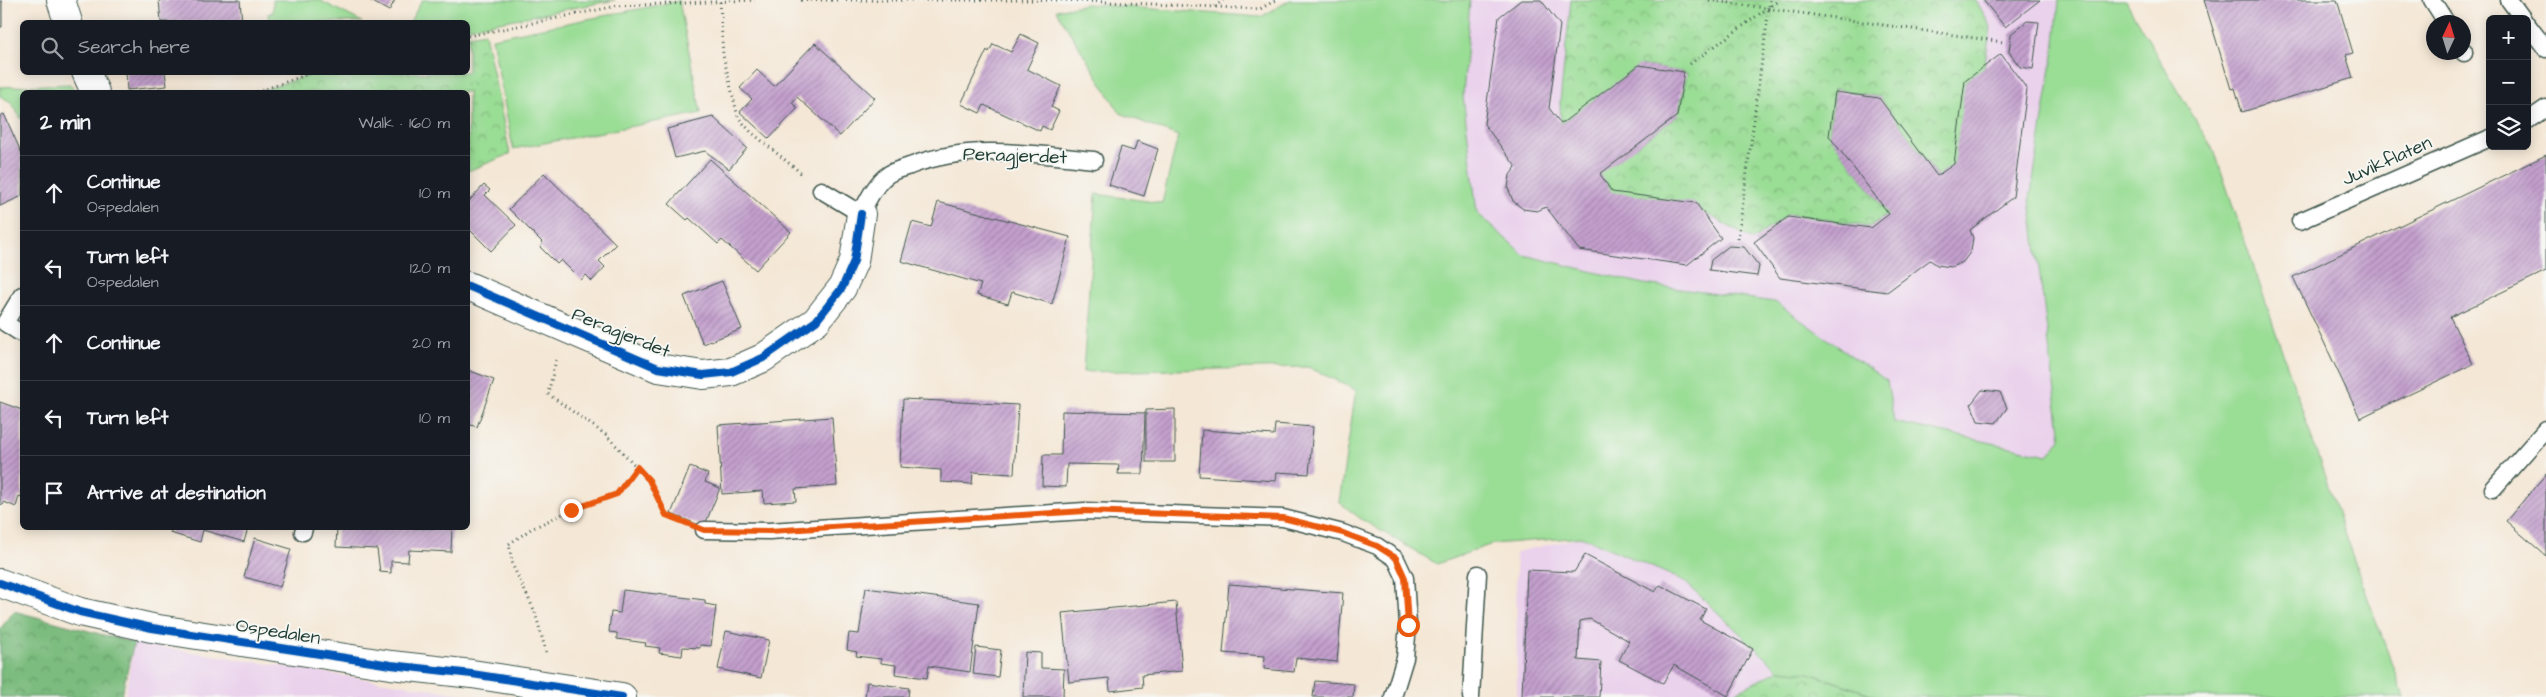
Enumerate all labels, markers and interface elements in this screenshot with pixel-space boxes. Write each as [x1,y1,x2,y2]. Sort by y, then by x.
north arrow [2426,15,2471,60]
map controls [2486,15,2531,150]
button: + [2486,15,2531,60]
search box [20,20,470,75]
icon: search [38,34,66,62]
text: Search here [78,34,190,61]
button: − [2486,60,2531,105]
button: layers [2486,105,2531,150]
text: 2 min [40,108,90,137]
text: Walk · 160 m [358,112,450,134]
street label: Juvikflaten [2338,129,2436,193]
street label: Peragjerdet [962,141,1068,172]
text: Continue [87,169,161,196]
icon: ahead [40,179,68,207]
text: 10 m [419,182,450,204]
text: Ospedalen [87,196,159,218]
text: Turn left [87,244,168,271]
icon: left [40,254,68,282]
text: 120 m [410,257,450,279]
text: Ospedalen [87,271,159,293]
street label: Peragjerdet [567,301,675,366]
icon: ahead [40,329,68,357]
text: Continue [87,330,161,357]
text: 20 m [412,332,450,354]
icon: left [40,404,68,432]
text: Turn left [87,405,168,432]
text: 10 m [419,407,450,429]
icon: arrive [40,479,68,507]
text: Arrive at destination [87,480,266,507]
route end [560,499,583,522]
street label: Ospedalen [234,612,322,652]
route start [1397,614,1420,637]

